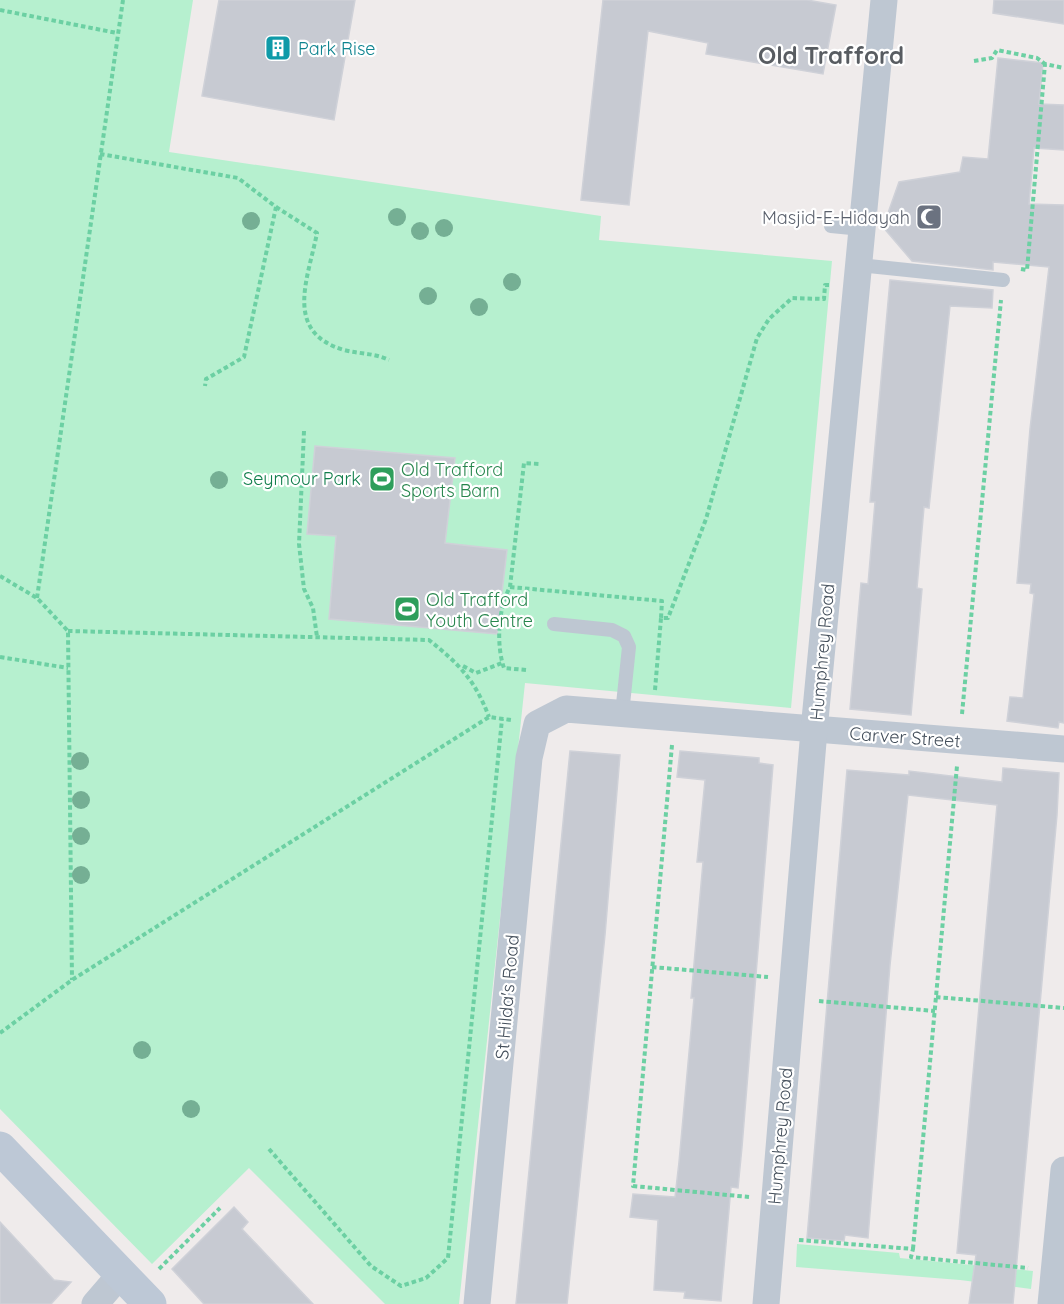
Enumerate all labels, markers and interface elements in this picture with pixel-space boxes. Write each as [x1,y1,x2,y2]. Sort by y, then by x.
building icon: Park Rise [263,33,293,63]
place label: Park Rise [298,37,376,60]
district label: Old Trafford [758,40,904,70]
mosque icon: Masjid-E-Hidayah [914,202,944,232]
place label: Masjid-E-Hidayah [762,206,910,229]
place label: Old Trafford Sports Barn [401,458,503,502]
sports icon: Old Trafford Sports Barn [367,464,397,494]
park label: Seymour Park [243,467,361,490]
street label: Humphrey Road [805,583,839,721]
place label: Old Trafford Youth Centre [426,588,533,632]
sports icon: Old Trafford Youth Centre [392,594,422,624]
street label: Carver Street [849,722,961,752]
street label: St Hilda's Road [490,934,524,1060]
street label: Humphrey Road [763,1067,797,1205]

